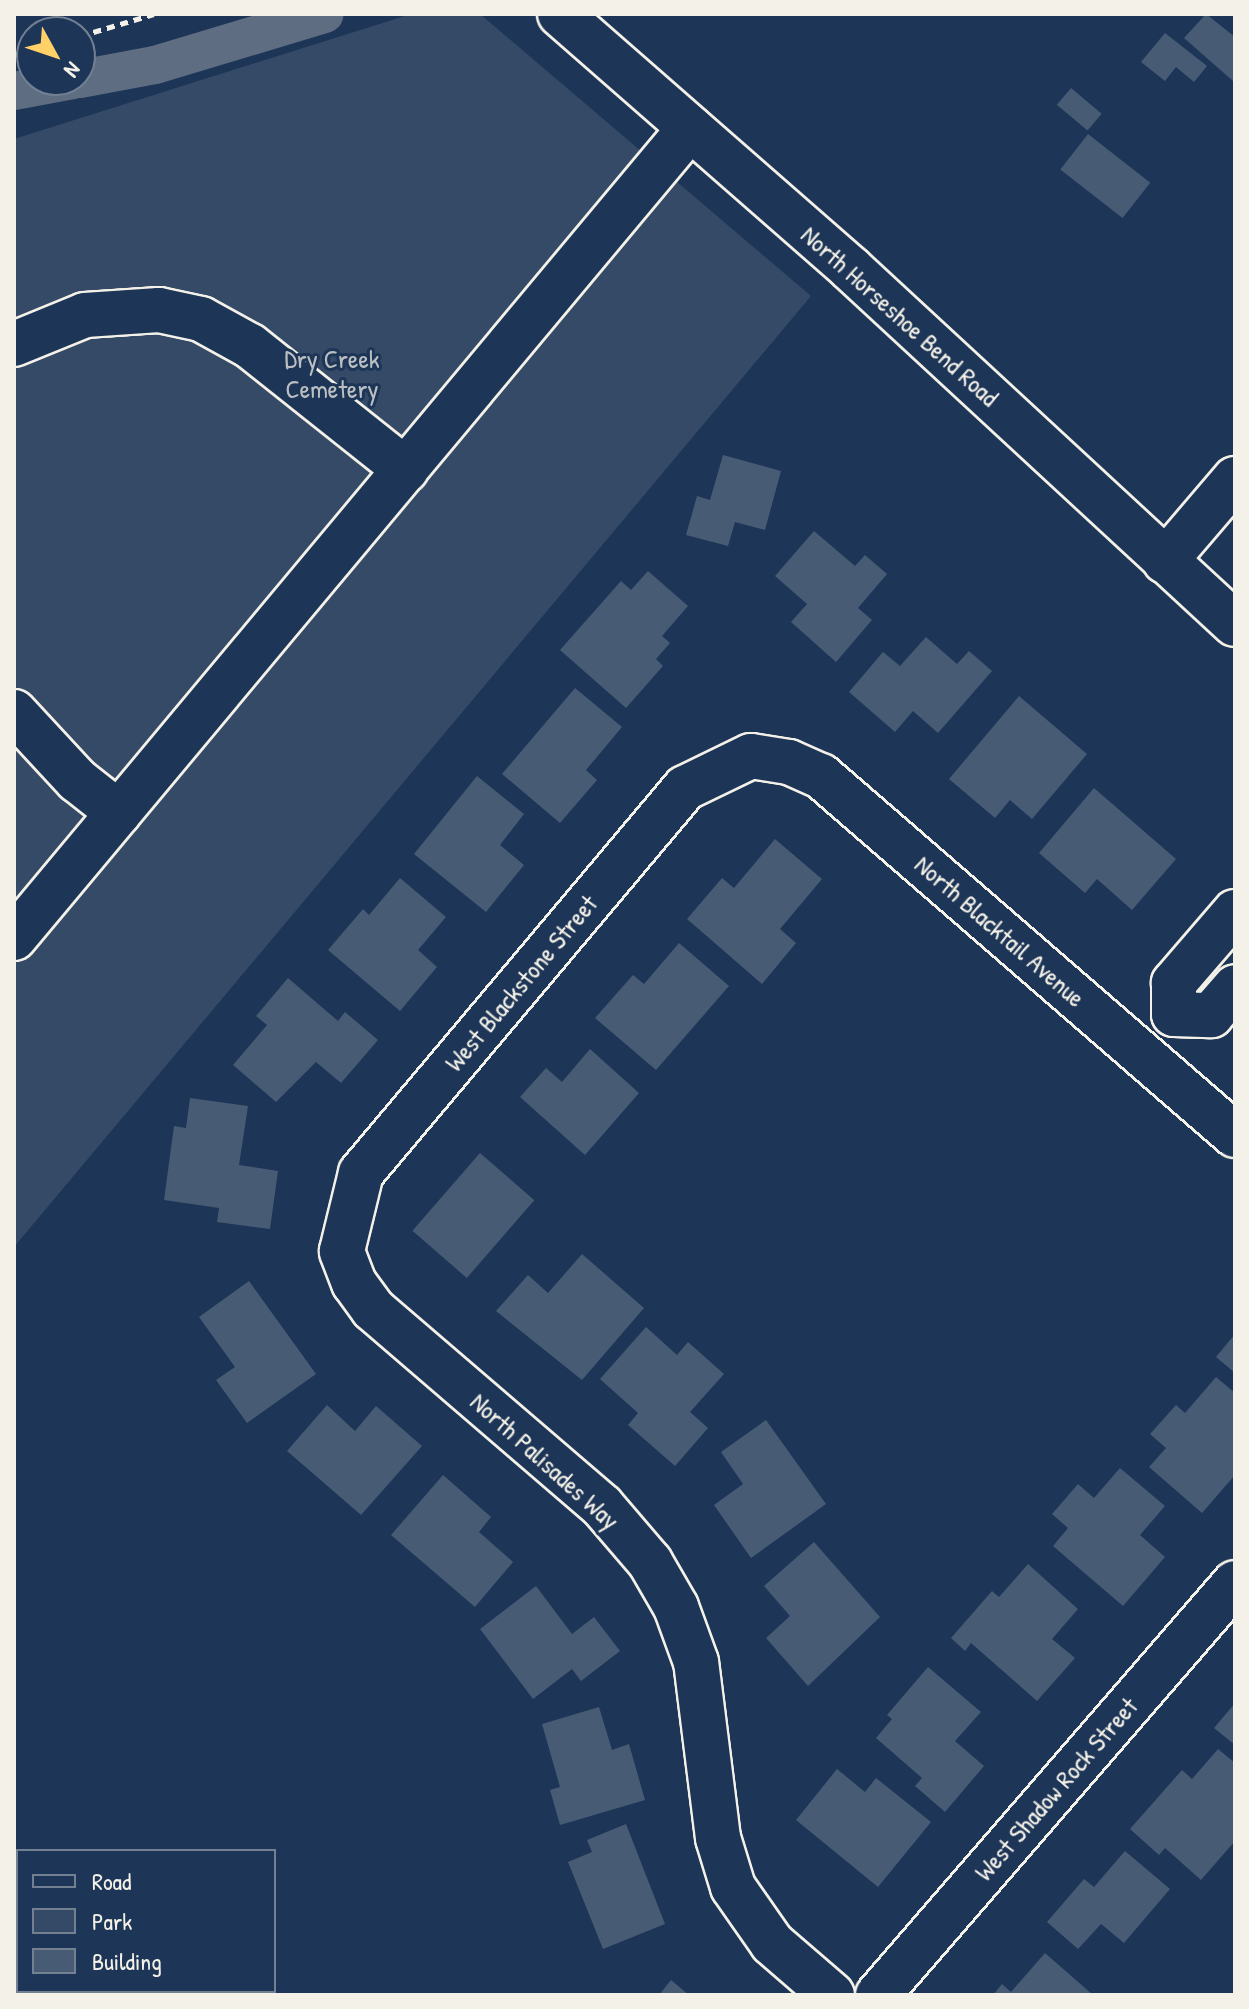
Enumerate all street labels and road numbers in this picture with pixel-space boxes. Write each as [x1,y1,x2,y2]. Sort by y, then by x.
street label: North Horseshoe Bend Road [795,219,1005,413]
street label: North Blacktail Avenue [909,849,1091,1013]
street label: West Blackstone Street [438,889,604,1077]
street label: North Palisades Way [464,1386,626,1536]
street label: West Shadow Rock Street [968,1691,1144,1887]

